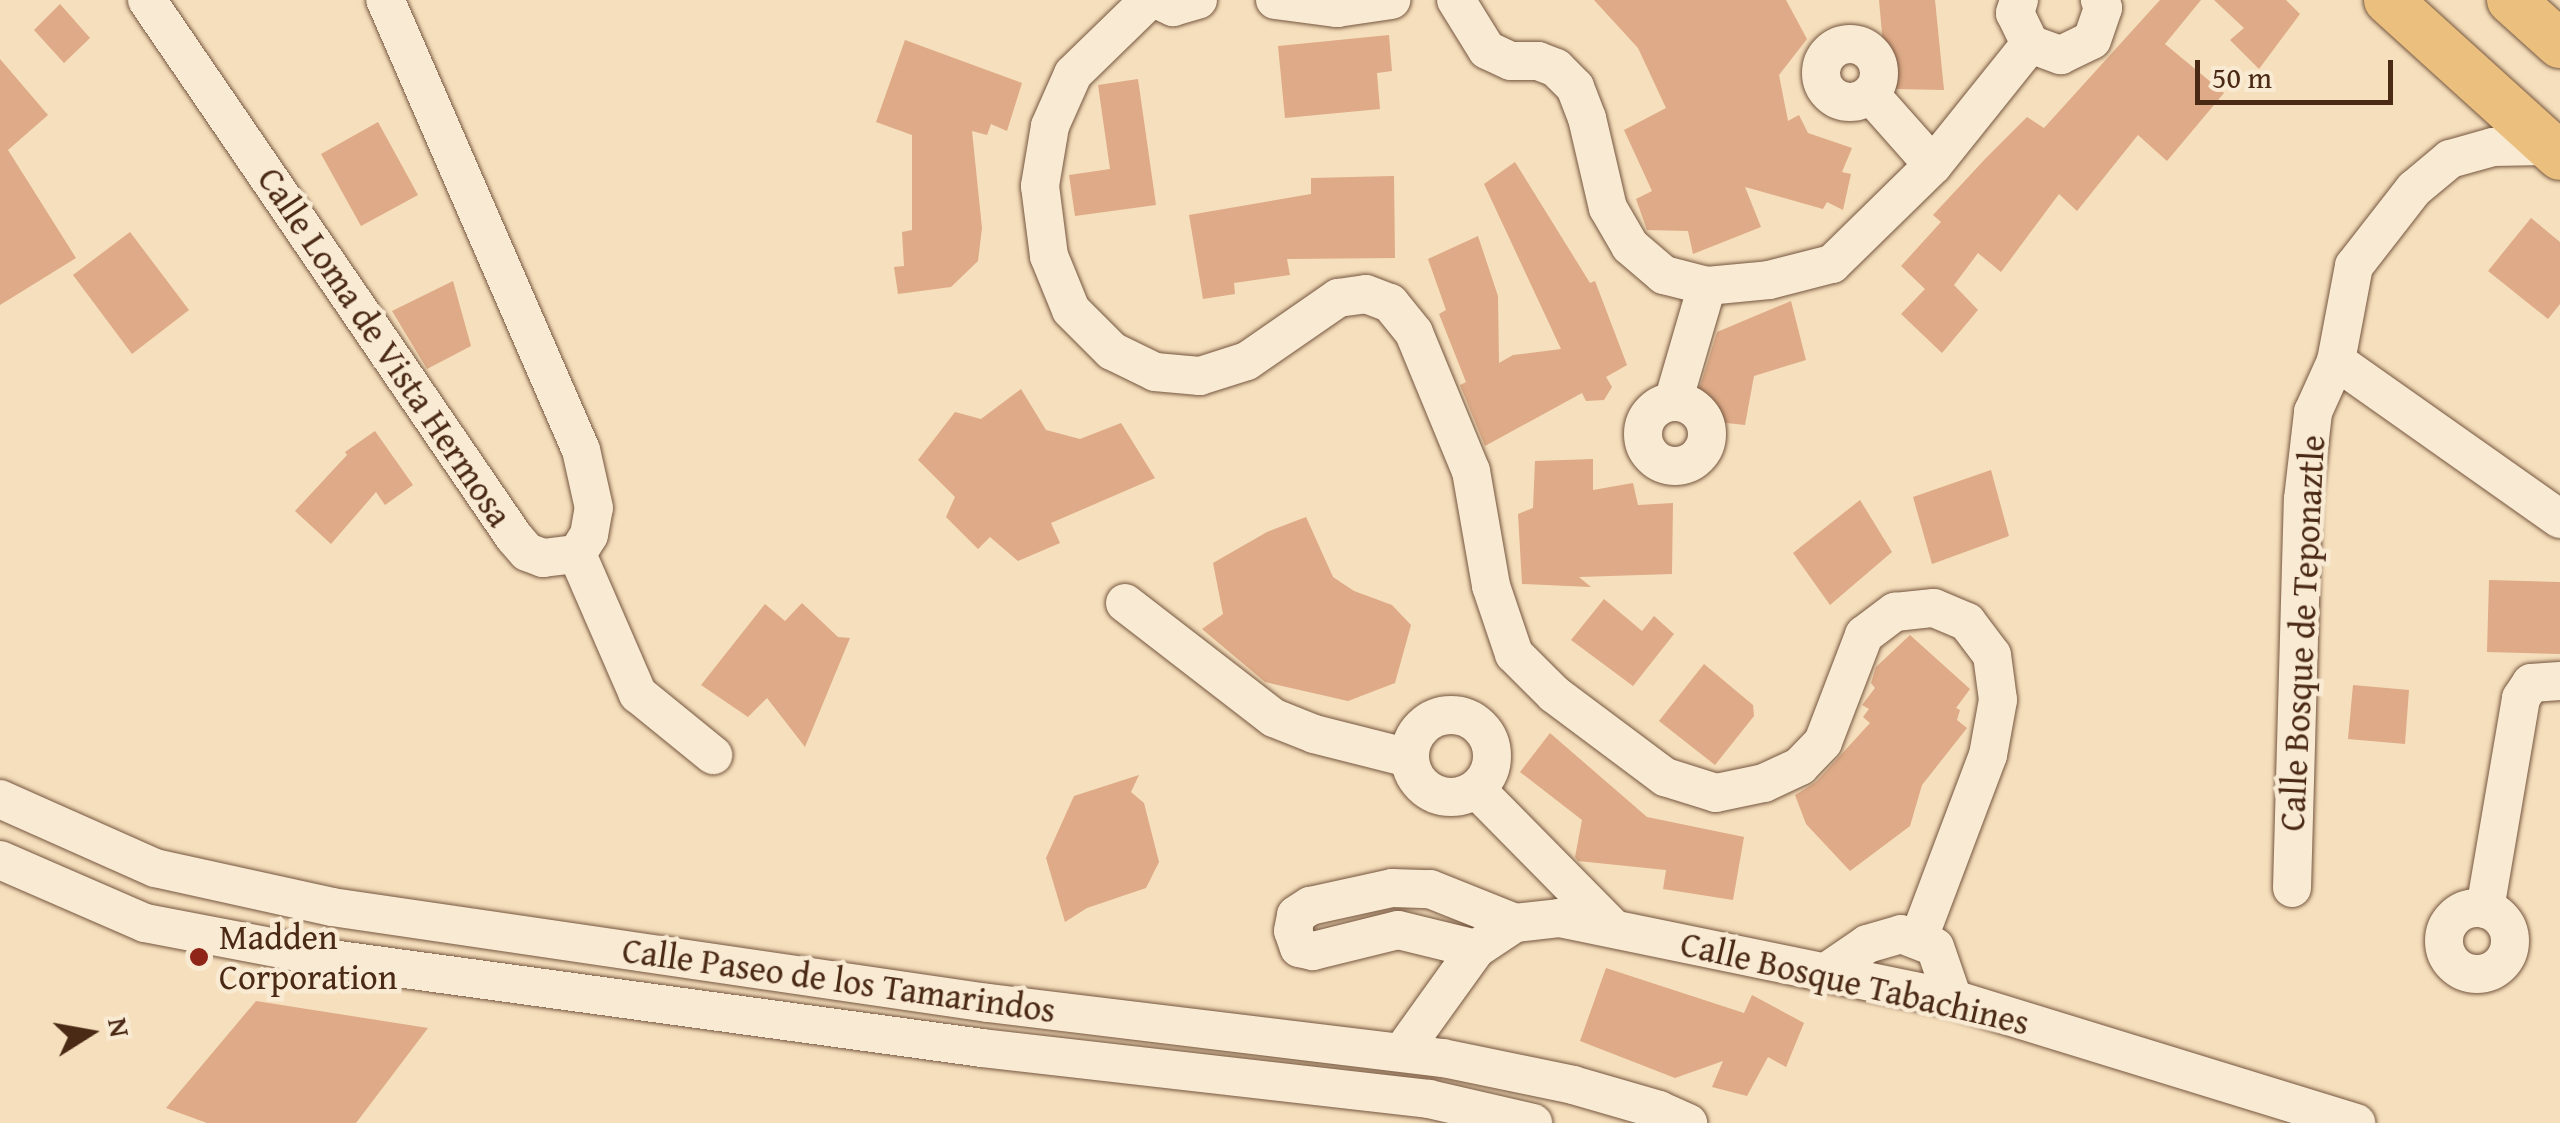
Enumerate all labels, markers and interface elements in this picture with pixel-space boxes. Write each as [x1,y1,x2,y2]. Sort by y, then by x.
scale bar [2200,40,2398,102]
text: 50 m [2212,55,2272,99]
street label: Calle Loma de Vista Hermosa [249,159,521,535]
street label: Calle Bosque de Teponaztle [2271,434,2333,832]
place label: Madden Corporation [219,916,397,998]
street label: Calle Bosque Tabachines [1677,922,2033,1044]
street label: Calle Paseo de los Tamarindos [620,929,1058,1031]
marker: Madden Corporation [188,946,210,968]
north arrow [40,983,140,1083]
text: N [98,1014,142,1040]

